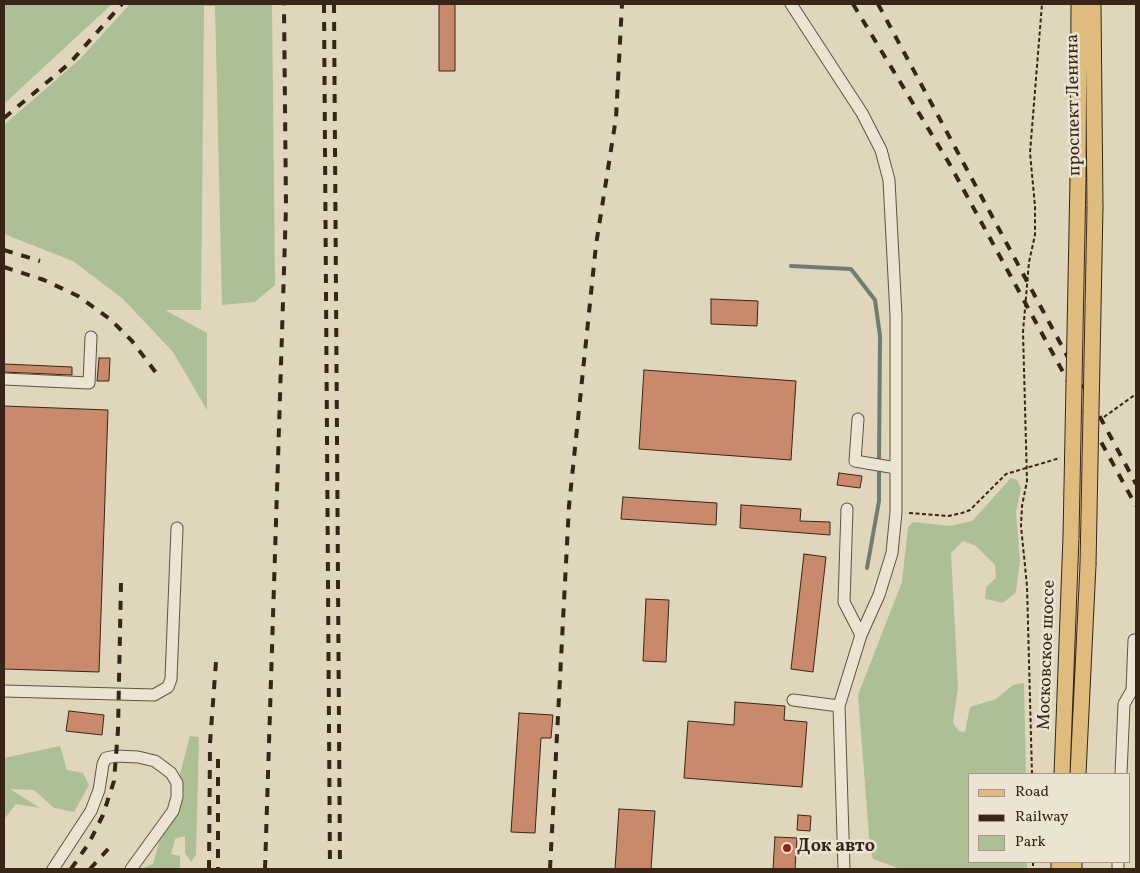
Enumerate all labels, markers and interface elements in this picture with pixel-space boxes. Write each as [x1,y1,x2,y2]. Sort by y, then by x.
street label: проспект Ленина [1063,34,1087,176]
street label: Московское шоссе [1035,580,1061,730]
legend [968,773,1130,863]
text: Road [1015,782,1049,803]
text: Railway [1015,807,1068,828]
text: Park [1015,832,1046,853]
place label: Док авто [797,837,875,859]
marker: Док авто [781,842,793,854]

